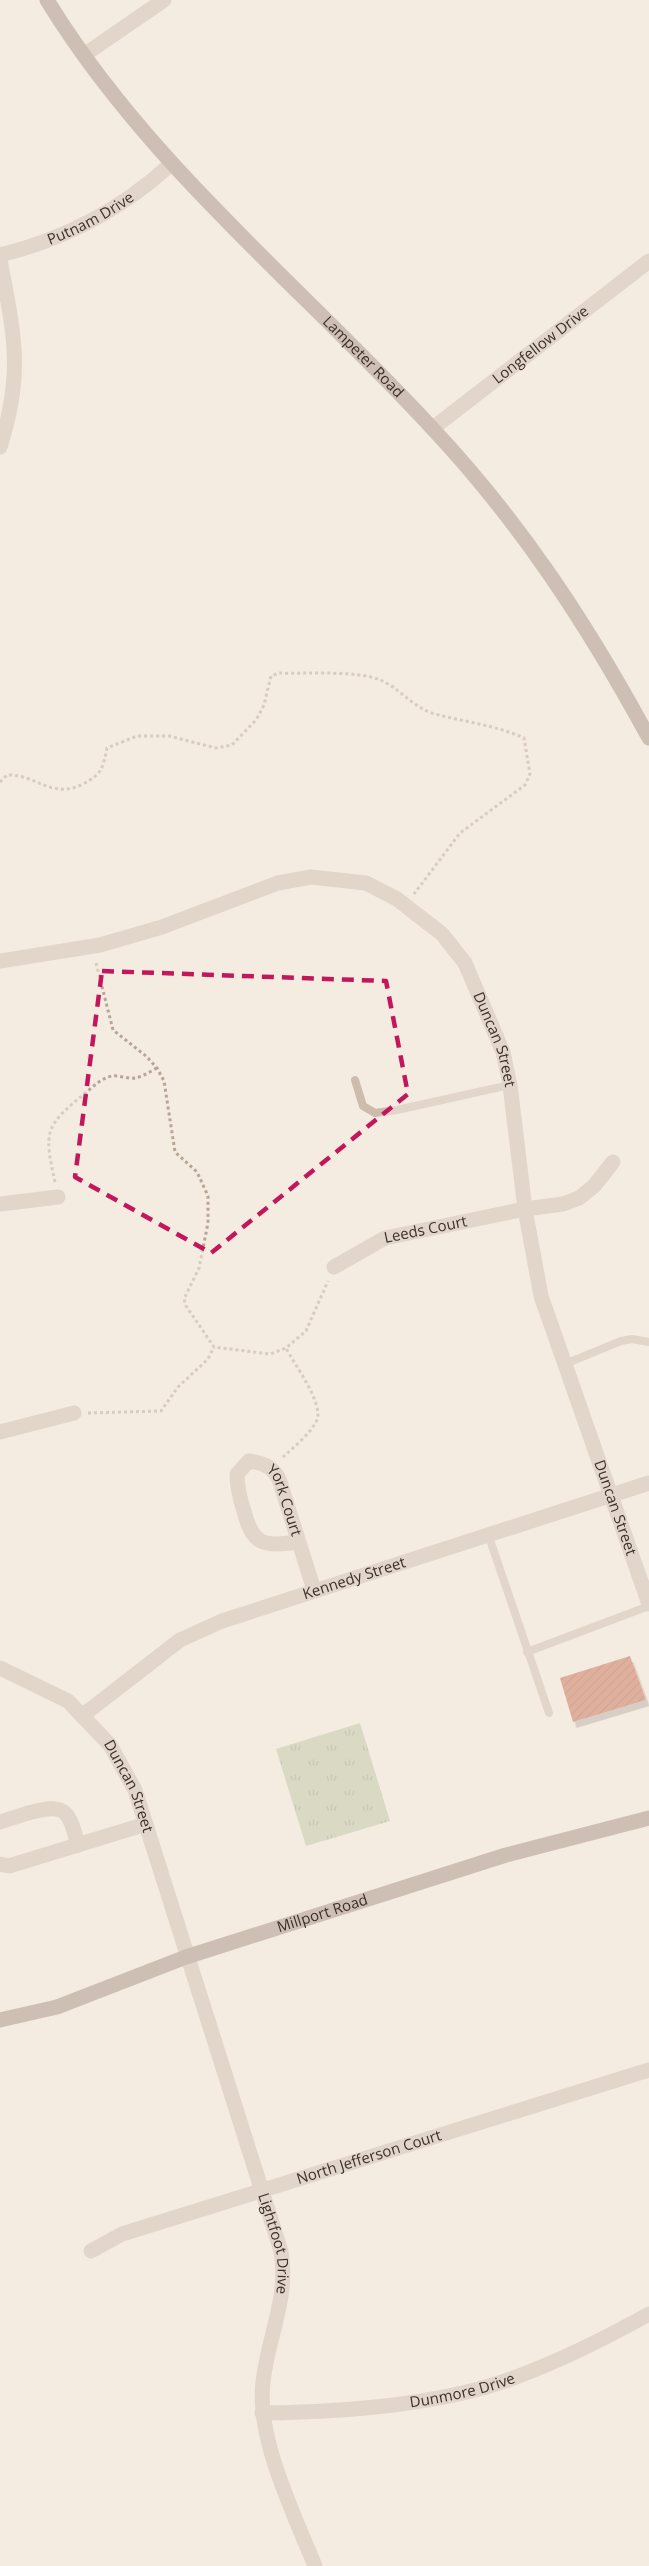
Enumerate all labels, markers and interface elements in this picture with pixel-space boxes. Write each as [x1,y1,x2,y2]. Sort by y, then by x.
street label: Putnam Drive [44,187,137,249]
street label: Longfellow Drive [488,300,592,388]
street label: Lampeter Road [319,311,409,401]
street label: Duncan Street [469,988,521,1089]
street label: Leeds Court [382,1210,469,1247]
street label: Duncan Street [590,1457,642,1558]
street label: York Court [263,1459,307,1538]
street label: Kennedy Street [300,1551,408,1603]
street label: Duncan Street [100,1736,159,1835]
street label: Millport Road [274,1889,370,1936]
street label: North Jefferson Court [294,2124,444,2188]
street label: Lightfoot Drive [254,2190,294,2295]
street label: Dunmore Drive [408,2367,517,2412]

